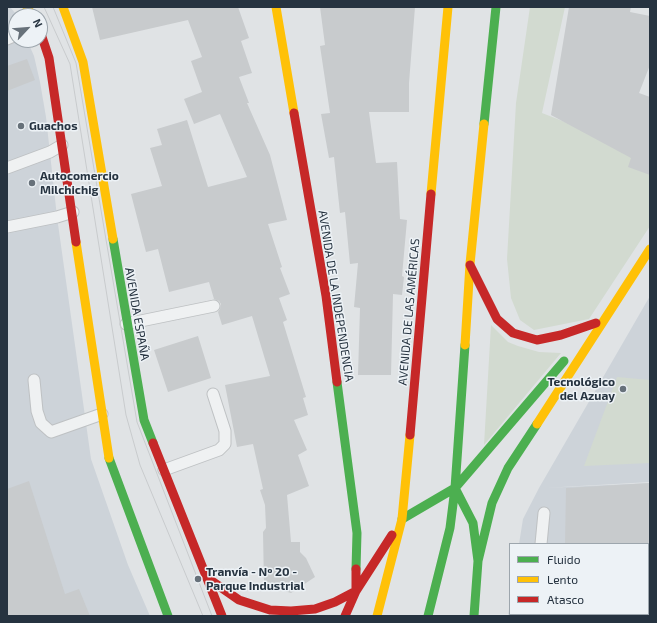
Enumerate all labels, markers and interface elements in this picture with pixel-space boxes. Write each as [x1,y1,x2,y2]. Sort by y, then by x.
north arrow [8,8,48,48]
text: N [31,17,46,29]
place label: Guachos [29,119,78,133]
marker: Guachos [16,121,26,131]
place label: Autocomercio Milchichig [40,169,119,197]
marker: Autocomercio Milchichig [27,178,37,188]
street label: AVENIDA DE LA INDEPENDENCIA [315,209,357,383]
street label: AVENIDA DE LAS AMÉRICAS [395,238,423,386]
street label: AVENIDA ESPAÑA [122,266,152,362]
place label: Tecnológico del Azuay [547,375,615,403]
marker: Tecnológico del Azuay [618,384,628,394]
legend [509,543,649,615]
text: Fluido [547,552,581,566]
place label: Tranvía - Nº 20 - Parque Industrial [206,565,304,593]
text: Lento [547,572,578,586]
marker: Tranvía - Nº 20 - Parque Industrial [193,574,203,584]
text: Atasco [547,592,584,606]

